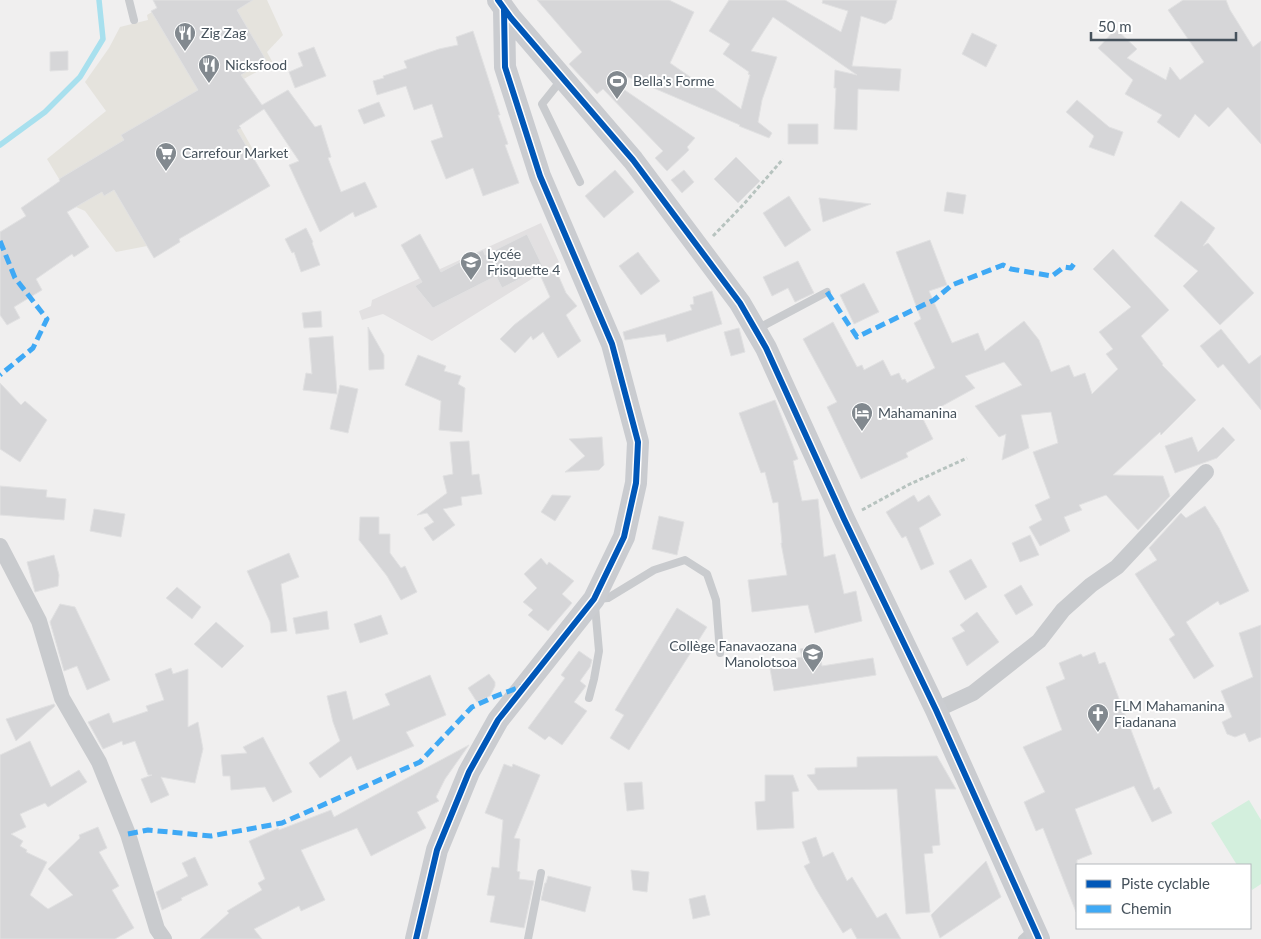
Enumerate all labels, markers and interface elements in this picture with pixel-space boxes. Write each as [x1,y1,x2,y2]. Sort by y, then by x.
scale bar [1091,10,1236,42]
text: 50 m [1098,17,1132,35]
restaurant icon: Zig Zag [173,21,197,52]
place label: Zig Zag [201,24,246,41]
restaurant icon: Nicksfood [197,53,221,84]
place label: Nicksfood [225,56,287,73]
sports icon: Bella's Forme [605,69,629,100]
place label: Bella's Forme [633,72,714,89]
supermarket icon: Carrefour Market [154,141,178,172]
place label: Carrefour Market [182,144,288,161]
place label: Lycée Frisquette 4 [487,245,560,278]
school or university icon: Lycée Frisquette 4 [459,250,483,281]
hotel icon: Mahamanina [850,401,874,432]
place label: Mahamanina [878,404,957,421]
place label: Collège Fanavaozana Manolotsoa [669,637,797,670]
school or university icon: Collège Fanavaozana Manolotsoa [801,642,825,673]
place label: FLM Mahamanina Fiadanana [1114,697,1225,730]
church icon: FLM Mahamanina Fiadanana [1086,702,1110,733]
legend [1076,864,1251,929]
text: Piste cyclable [1121,874,1210,892]
text: Chemin [1121,899,1172,917]

